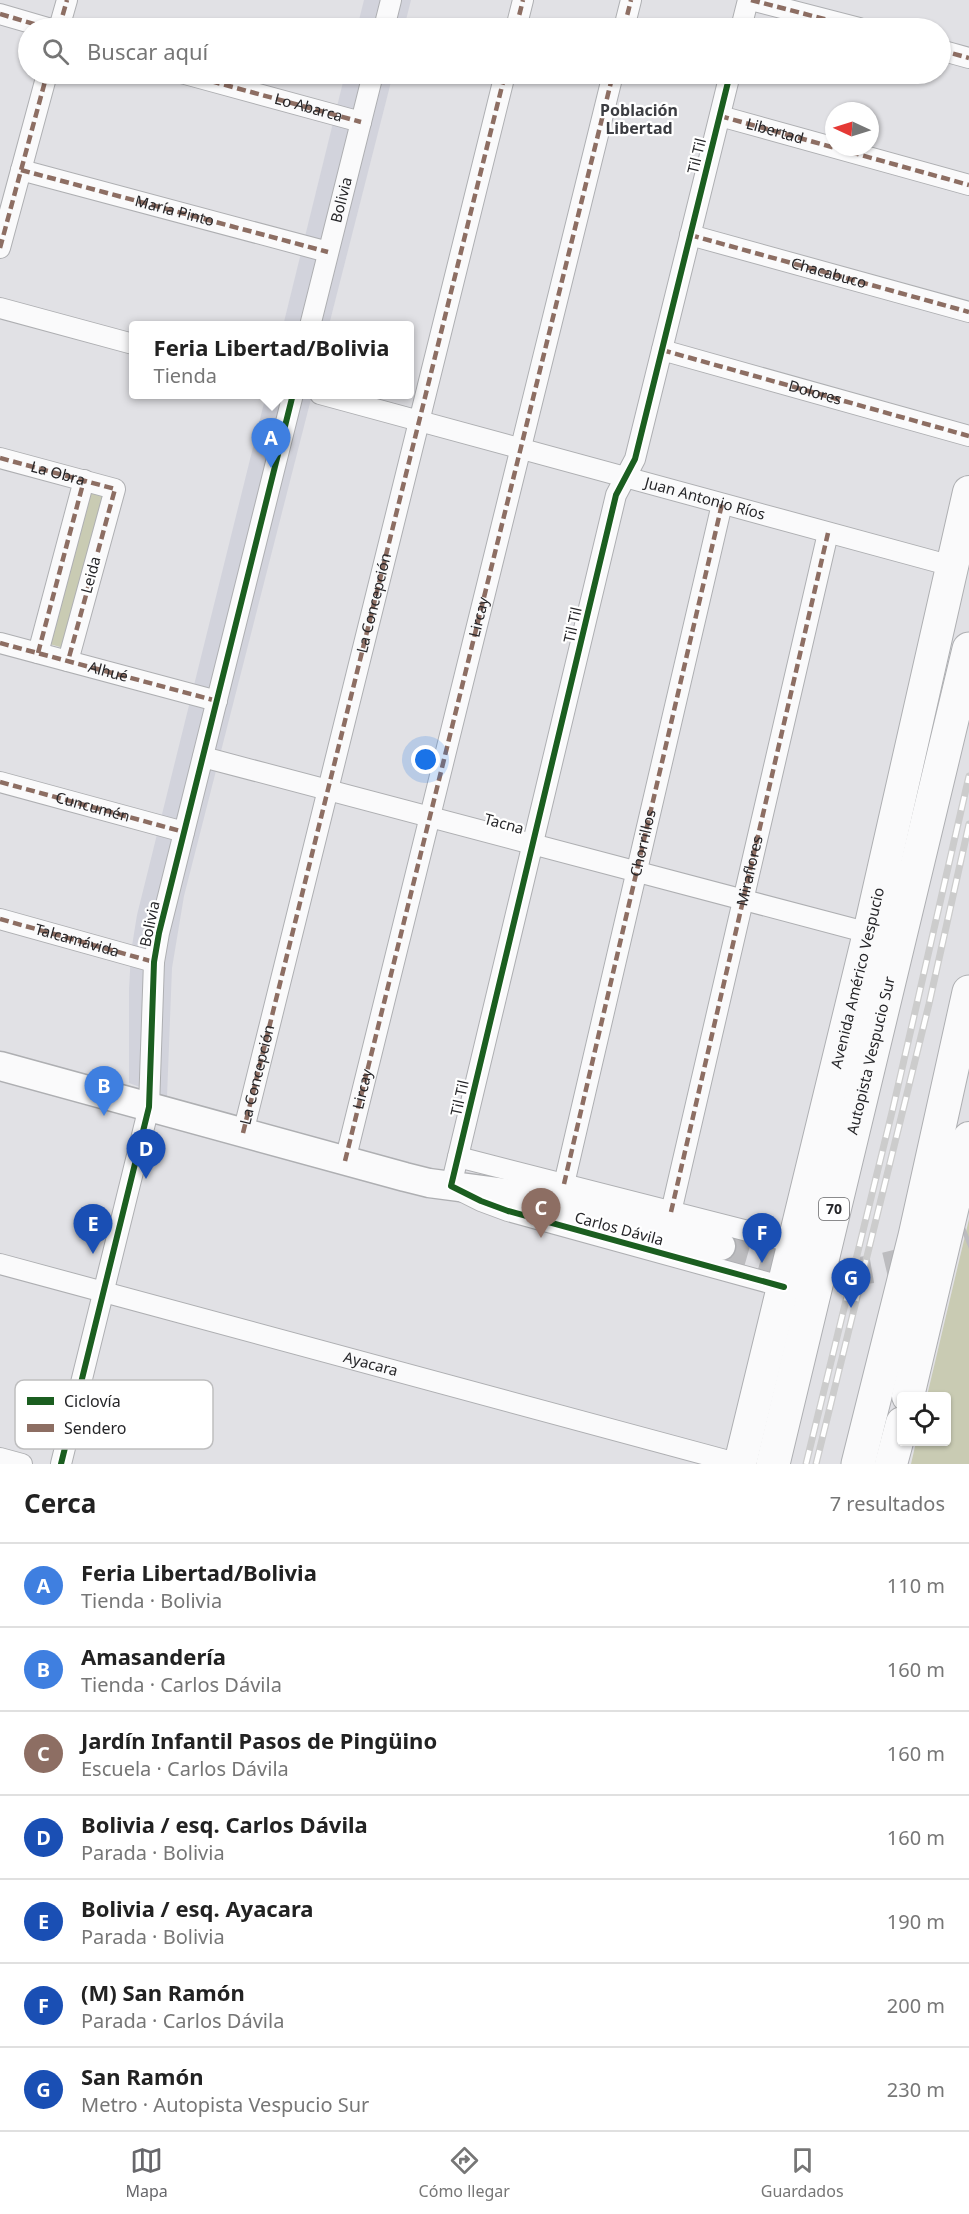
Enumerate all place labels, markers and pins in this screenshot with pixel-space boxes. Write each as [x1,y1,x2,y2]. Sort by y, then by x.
pin: A [252,418,290,468]
pin: B [84,1066,124,1116]
pin: D [126,1130,166,1179]
pin: C [522,1188,560,1238]
pin: E [74,1204,112,1254]
pin: F [742,1214,782,1263]
pin: G [832,1258,870,1308]

